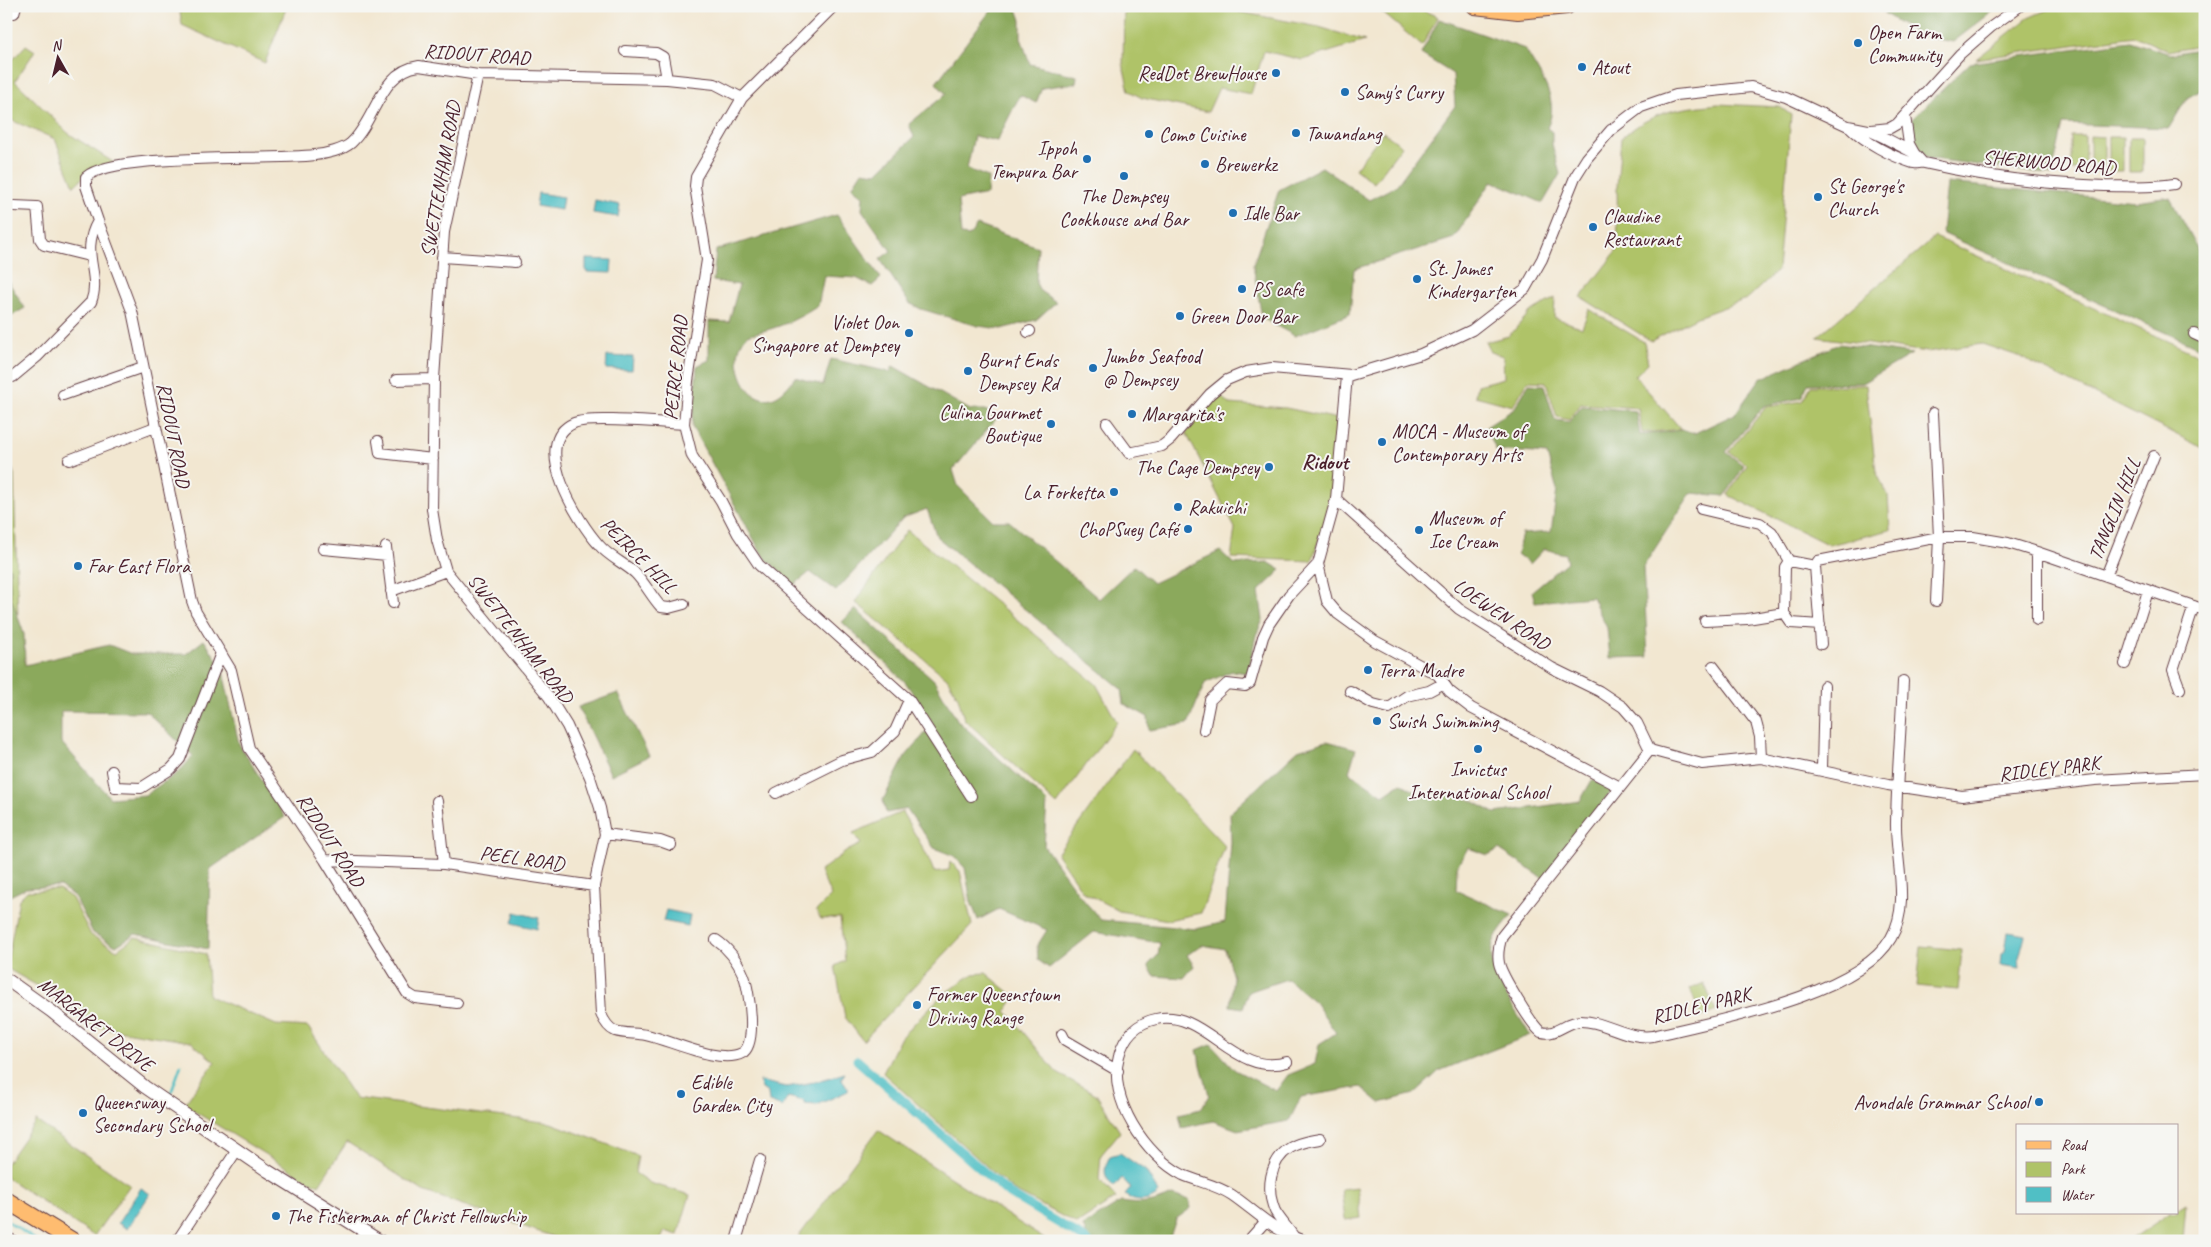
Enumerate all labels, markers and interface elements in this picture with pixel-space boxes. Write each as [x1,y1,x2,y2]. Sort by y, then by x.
place label: Open Farm Community [1868,20,1943,68]
north arrow [32,32,82,82]
text: N [51,36,64,55]
marker: Open Farm Community [1852,37,1864,49]
street label: RIDOUT ROAD [423,38,532,71]
place label: Atout [1592,55,1632,80]
place label: RedDot BrewHouse [1138,61,1267,86]
marker: Atout [1576,61,1588,73]
marker: RedDot BrewHouse [1270,67,1282,79]
place label: Samy's Curry [1355,80,1445,105]
marker: Samy's Curry [1339,86,1351,98]
street label: SWETTENHAM ROAD [415,97,467,259]
place label: Tawandang [1306,121,1383,146]
place label: Como Cuisine [1159,122,1247,147]
marker: Tawandang [1290,127,1302,139]
marker: Como Cuisine [1143,128,1155,140]
place label: Ippoh Tempura Bar [990,136,1079,184]
street label: SHERWOOD ROAD [1982,144,2118,181]
place label: Brewerkz [1215,152,1278,177]
marker: Ippoh Tempura Bar [1081,153,1093,165]
marker: Brewerkz [1199,158,1211,170]
marker: The Dempsey Cookhouse and Bar [1118,170,1130,182]
place label: St George's Church [1828,174,1905,222]
place label: The Dempsey Cookhouse and Bar [1060,184,1190,232]
marker: St George's Church [1812,191,1824,203]
place label: Idle Bar [1243,201,1301,226]
place label: Claudine Restaurant [1603,204,1683,252]
marker: Idle Bar [1227,207,1239,219]
marker: Claudine Restaurant [1587,221,1599,233]
place label: St. James Kindergarten [1427,256,1517,304]
marker: St. James Kindergarten [1411,273,1423,285]
place label: PS cafe [1252,277,1305,302]
marker: PS cafe [1236,283,1248,295]
place label: Green Door Bar [1190,304,1299,329]
place label: Violet Oon Singapore at Dempsey [751,310,901,358]
marker: Green Door Bar [1174,310,1186,322]
street label: PEIRCE ROAD [658,313,694,421]
marker: Violet Oon Singapore at Dempsey [903,327,915,339]
place label: Jumbo Seafood @ Dempsey [1102,344,1204,392]
place label: Burnt Ends Dempsey Rd [978,348,1062,396]
marker: Jumbo Seafood @ Dempsey [1087,362,1099,374]
marker: Burnt Ends Dempsey Rd [962,365,974,377]
street label: RIDOUT ROAD [151,381,196,491]
place label: Culina Gourmet Boutique [939,400,1043,448]
place label: Margarita's [1142,402,1225,427]
marker: Margarita's [1126,408,1138,420]
marker: Culina Gourmet Boutique [1045,418,1057,430]
place label: MOCA - Museum of Contemporary Arts [1392,419,1529,467]
marker: MOCA - Museum of Contemporary Arts [1376,436,1388,448]
district label: Ridout [1302,449,1351,475]
street label: TANGLIN HILL [2083,454,2146,564]
place label: The Cage Dempsey [1136,455,1261,480]
marker: The Cage Dempsey [1263,461,1275,473]
place label: La Forketta [1023,480,1105,505]
marker: La Forketta [1108,486,1120,498]
place label: Rakuichi [1188,495,1248,520]
marker: Rakuichi [1172,501,1184,513]
place label: Museum of Ice Cream [1429,506,1506,554]
street label: PEIRCE HILL [595,512,682,599]
place label: ChoPSuey Café [1078,517,1181,542]
marker: ChoPSuey Café [1182,523,1194,535]
marker: Museum of Ice Cream [1413,524,1425,536]
place label: Far East Flora [88,554,191,579]
marker: Far East Flora [72,560,84,572]
street label: SWETTENHAM ROAD [462,569,580,710]
street label: LOEWEN ROAD [1449,573,1556,657]
place label: Terra Madre [1378,658,1465,683]
marker: Terra Madre [1362,664,1374,676]
place label: Swish Swimming [1387,709,1500,734]
marker: Swish Swimming [1371,715,1383,727]
marker: Invictus International School [1472,743,1484,755]
street label: RIDLEY PARK [1997,749,2105,787]
place label: Invictus International School [1408,757,1552,805]
street label: RIDOUT ROAD [291,789,371,893]
street label: PEEL ROAD [478,840,567,877]
street label: MARGARET DRIVE [33,972,161,1079]
street label: RIDLEY PARK [1649,980,1757,1030]
place label: Former Queenstown Driving Range [927,982,1061,1030]
marker: Former Queenstown Driving Range [911,999,923,1011]
place label: Edible Garden City [691,1070,773,1118]
marker: Edible Garden City [675,1088,687,1100]
place label: Queensway Secondary School [93,1090,214,1138]
place label: Avondale Grammar School [1854,1090,2033,1115]
marker: Avondale Grammar School [2033,1096,2045,1108]
marker: Queensway Secondary School [77,1107,89,1119]
legend [2016,1124,2178,1214]
text: Road [2061,1136,2088,1155]
text: Park [2061,1160,2086,1179]
text: Water [2061,1186,2095,1205]
place label: The Fisherman of Christ Fellowship [286,1204,527,1229]
marker: The Fisherman of Christ Fellowship [270,1210,282,1222]

